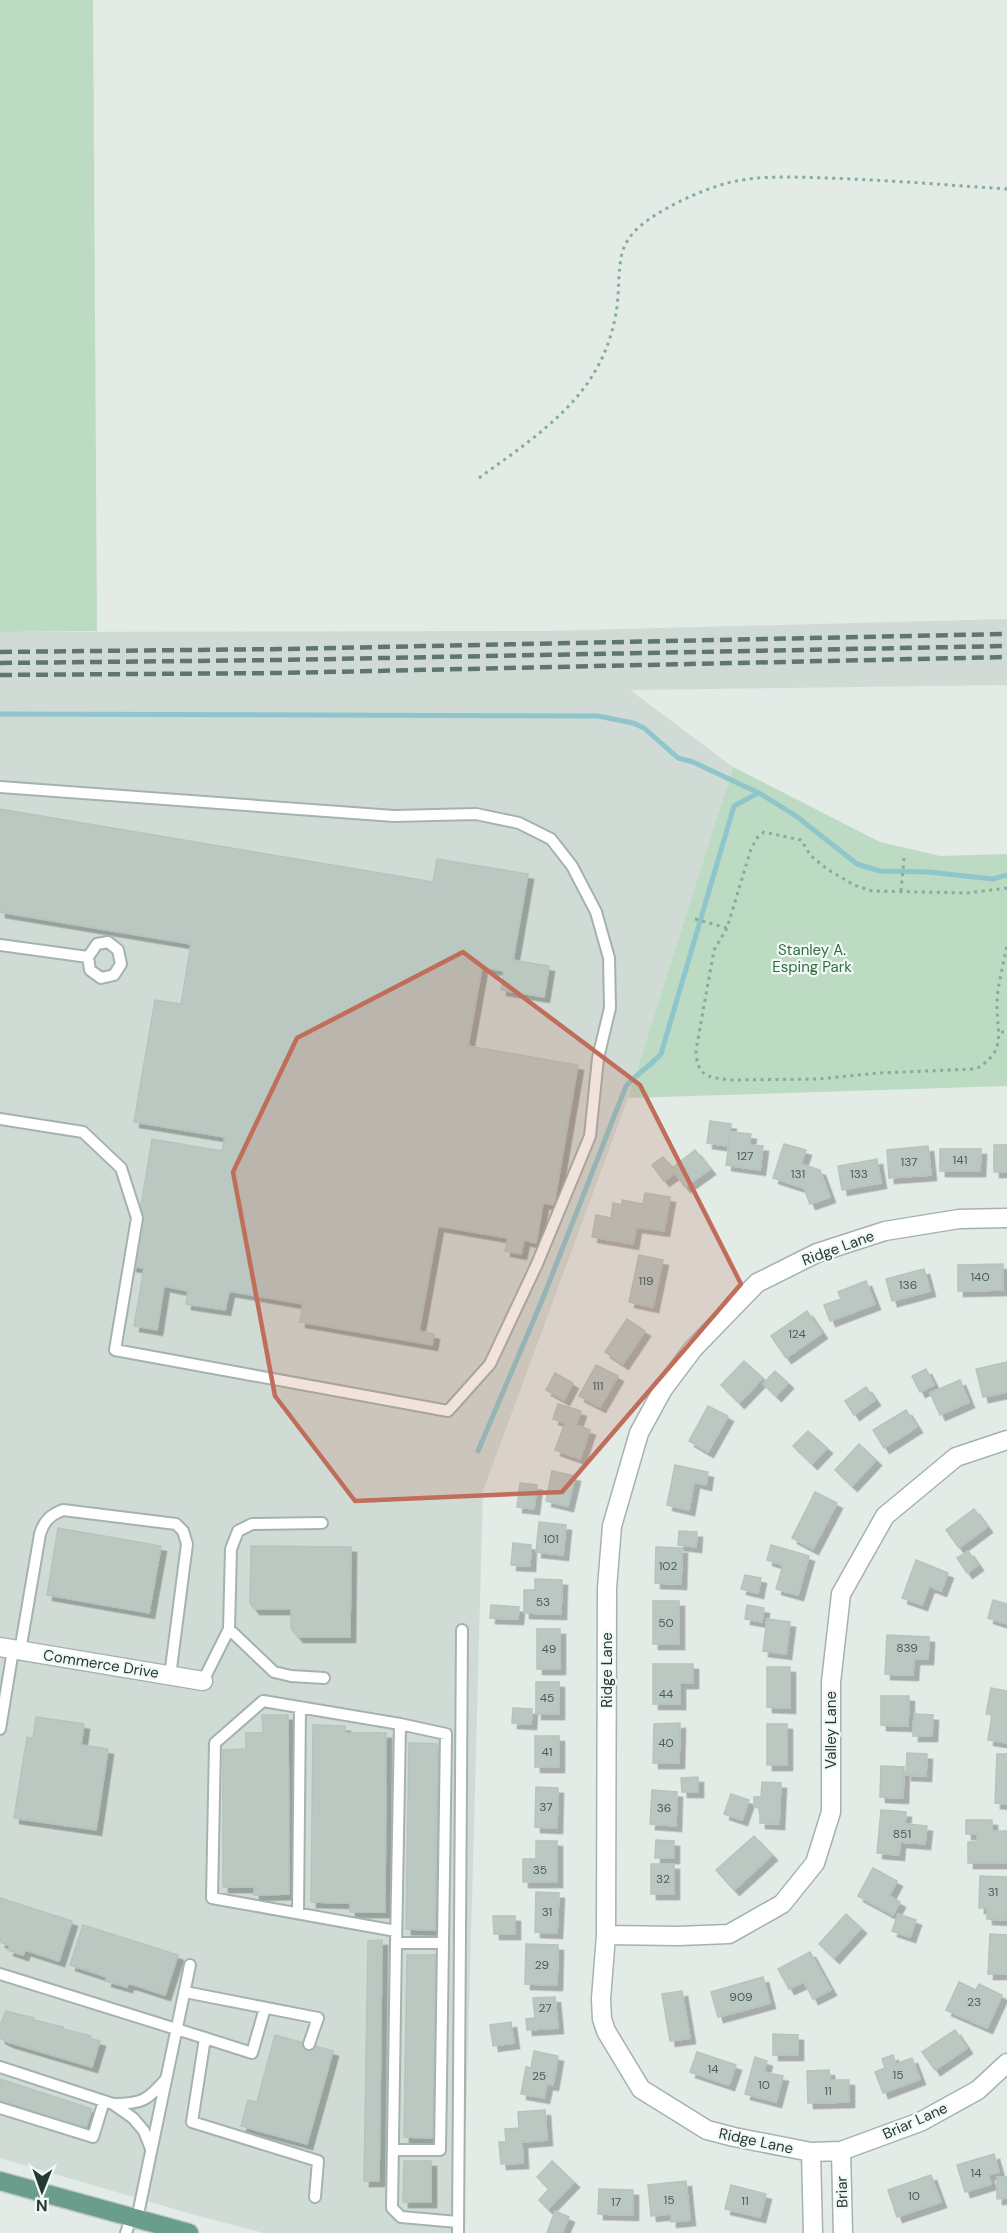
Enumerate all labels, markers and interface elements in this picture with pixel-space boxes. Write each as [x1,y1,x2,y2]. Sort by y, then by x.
park label: Stanley A. Esping Park [772,940,852,977]
house number: 127 [737,1148,753,1164]
house number: 141 [953,1152,967,1168]
house number: 137 [900,1154,918,1170]
house number: 131 [791,1166,805,1182]
house number: 133 [850,1166,868,1182]
street label: Ridge Lane [799,1226,877,1270]
house number: 140 [970,1269,990,1285]
house number: 119 [638,1273,654,1289]
house number: 136 [899,1277,917,1293]
house number: 124 [788,1326,806,1342]
house number: 111 [592,1378,604,1394]
house number: 101 [543,1531,559,1547]
house number: 102 [659,1558,677,1574]
house number: 53 [536,1594,550,1610]
house number: 50 [658,1615,674,1631]
street label: Ridge Lane [597,1632,617,1708]
house number: 839 [896,1640,918,1656]
house number: 49 [542,1641,556,1657]
street label: Commerce Drive [42,1645,160,1683]
house number: 44 [659,1686,673,1702]
house number: 45 [540,1690,554,1706]
street label: Valley Lane [821,1691,841,1769]
house number: 40 [658,1735,674,1751]
house number: 41 [541,1744,553,1760]
house number: 37 [539,1799,553,1815]
house number: 36 [657,1800,671,1816]
house number: 851 [893,1826,911,1842]
house number: 35 [533,1862,547,1878]
house number: 32 [656,1871,670,1887]
house number: 31 [988,1884,998,1900]
house number: 31 [542,1904,552,1920]
house number: 29 [535,1957,549,1973]
house number: 909 [729,1989,753,2005]
house number: 23 [967,1994,981,2010]
house number: 27 [538,2000,552,2016]
house number: 14 [707,2061,719,2077]
house number: 15 [892,2067,904,2083]
house number: 25 [532,2068,546,2084]
house number: 10 [758,2077,770,2093]
house number: 11 [824,2083,832,2099]
street label: Briar Lane [879,2098,951,2144]
street label: Ridge Lane [717,2123,795,2159]
north arrow [12,2161,72,2221]
house number: 14 [970,2165,982,2181]
street label: Briar [831,2175,853,2208]
house number: 10 [908,2188,920,2204]
house number: 15 [663,2192,675,2208]
house number: 11 [741,2193,749,2209]
house number: 17 [611,2194,621,2210]
text: N [36,2195,48,2216]

